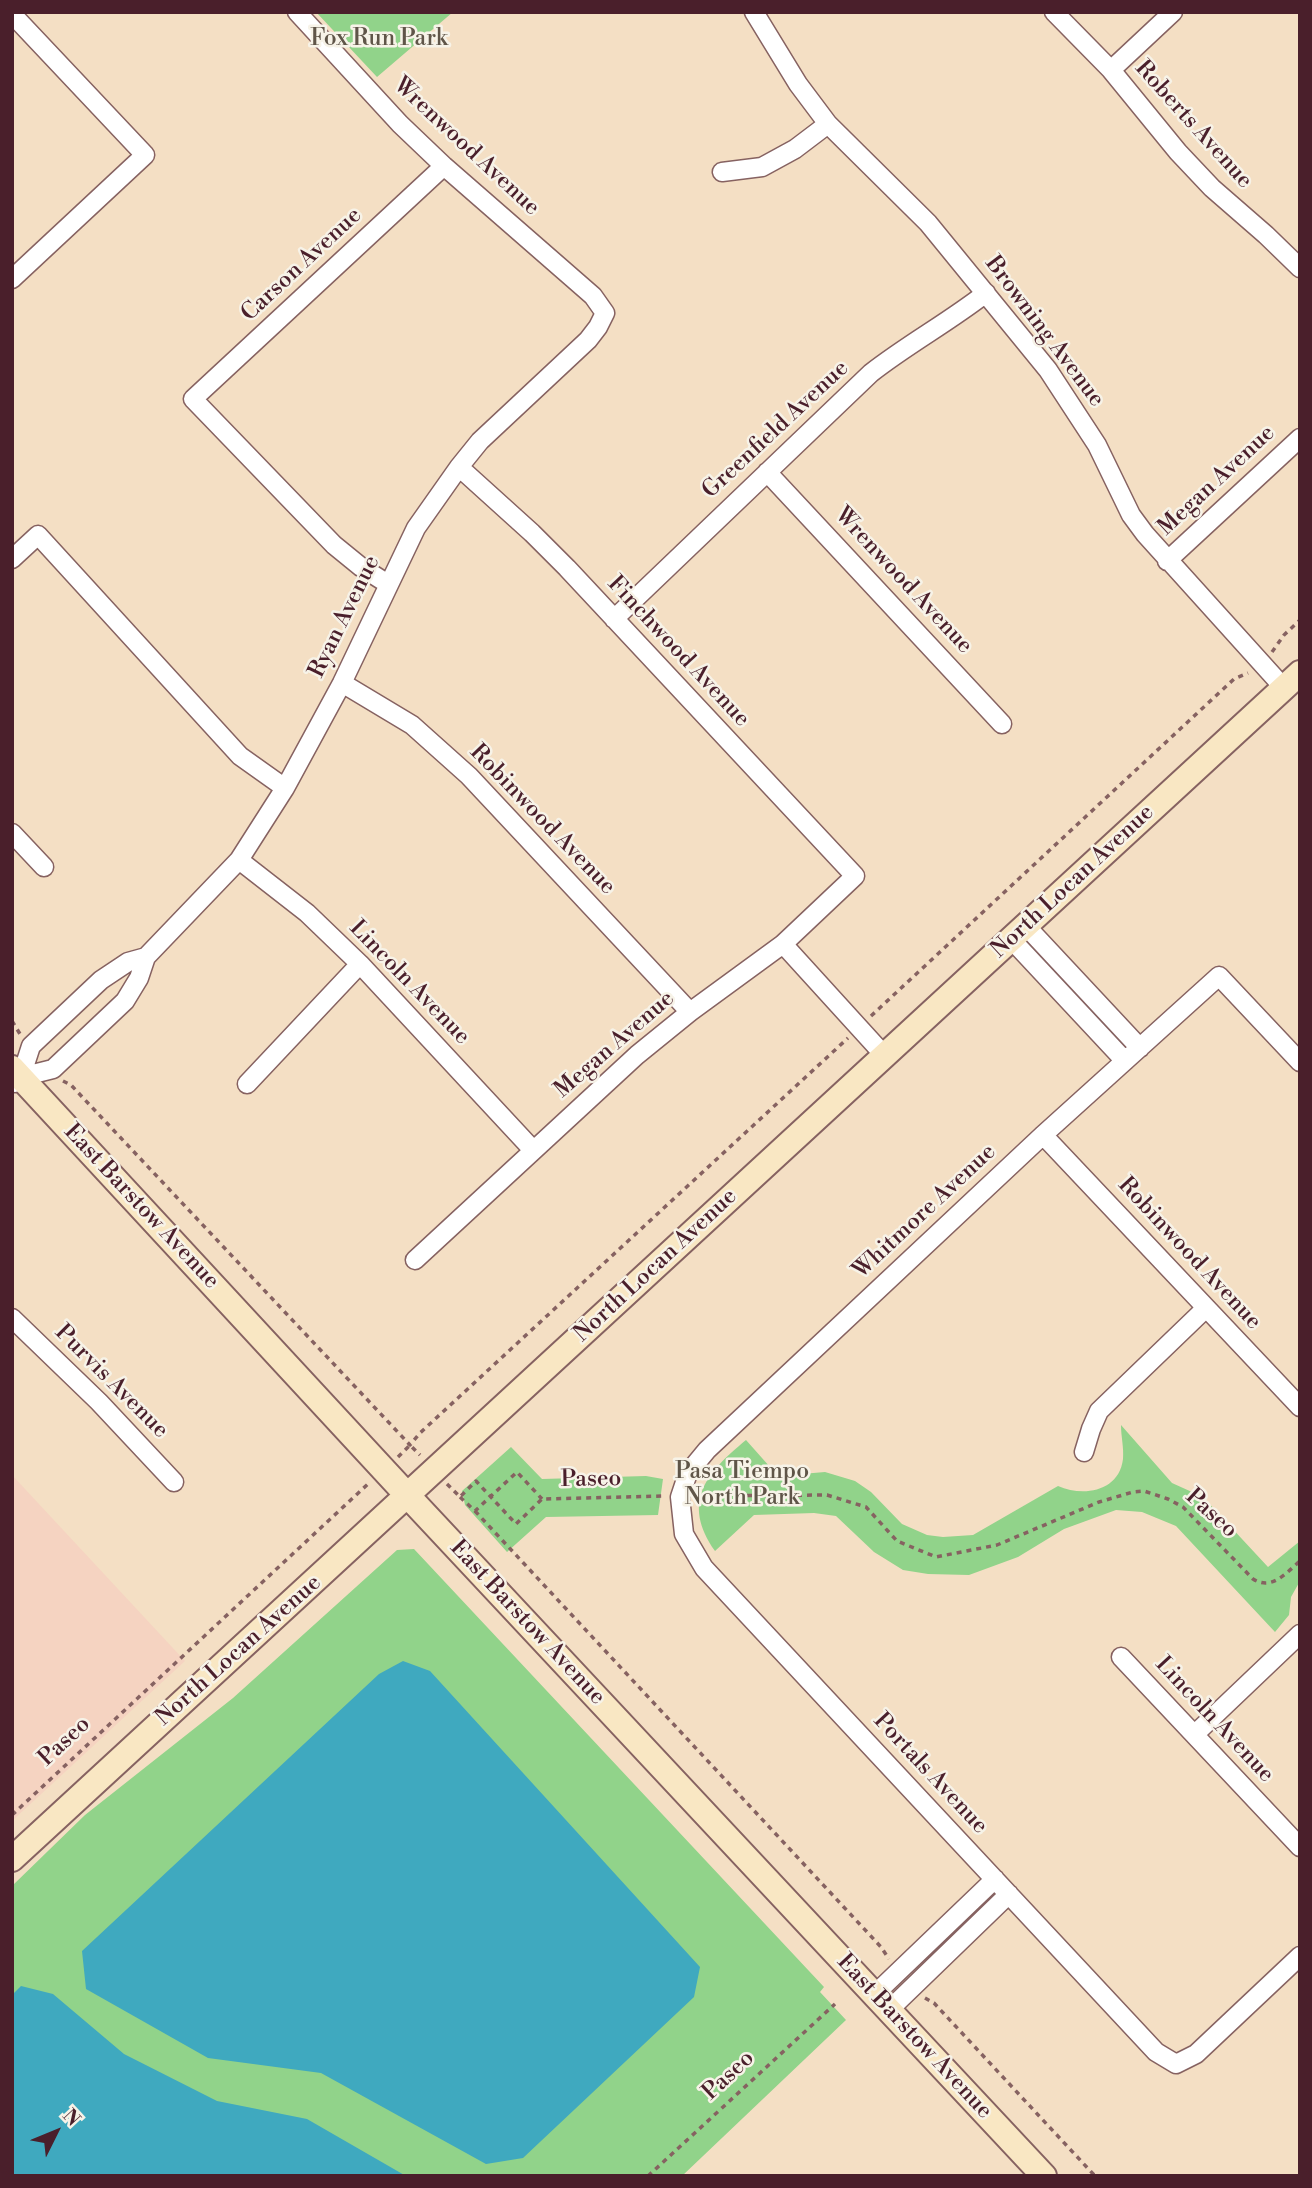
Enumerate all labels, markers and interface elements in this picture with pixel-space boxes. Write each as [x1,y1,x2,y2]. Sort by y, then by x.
park label: Fox Run Park [310,25,448,53]
street label: Roberts Avenue [1128,55,1258,195]
street label: Wrenwood Avenue [387,72,545,222]
street label: Carson Avenue [236,202,368,328]
street label: Browning Avenue [978,251,1110,413]
street label: Greenfield Avenue [697,355,855,505]
street label: Megan Avenue [1153,420,1281,542]
street label: Wrenwood Avenue [828,502,978,660]
street label: Ryan Avenue [304,551,386,683]
street label: Finchwood Avenue [601,571,755,733]
street label: Robinwood Avenue [463,739,621,901]
street label: North Locan Avenue [986,799,1160,965]
street label: Lincoln Avenue [343,915,475,1051]
street label: Megan Avenue [549,985,681,1105]
street label: East Barstow Avenue [57,1119,225,1295]
street label: Whitmore Avenue [848,1139,1002,1285]
street label: Robinwood Avenue [1111,1172,1267,1336]
street label: North Locan Avenue [569,1183,743,1349]
street label: Purvis Avenue [48,1319,174,1445]
park label: Pasa Tiempo North Park [675,1458,809,1512]
street label: Paseo [560,1466,622,1494]
street label: Paseo [1179,1483,1243,1545]
street label: East Barstow Avenue [443,1535,611,1711]
street label: North Locan Avenue [151,1570,327,1732]
street label: Lincoln Avenue [1149,1651,1279,1789]
street label: Portals Avenue [867,1708,993,1840]
street label: Paseo [33,1711,97,1773]
street label: East Barstow Avenue [830,1949,998,2125]
street label: Paseo [697,2045,761,2107]
north arrow [21,2097,91,2167]
text: N [57,2104,85,2131]

